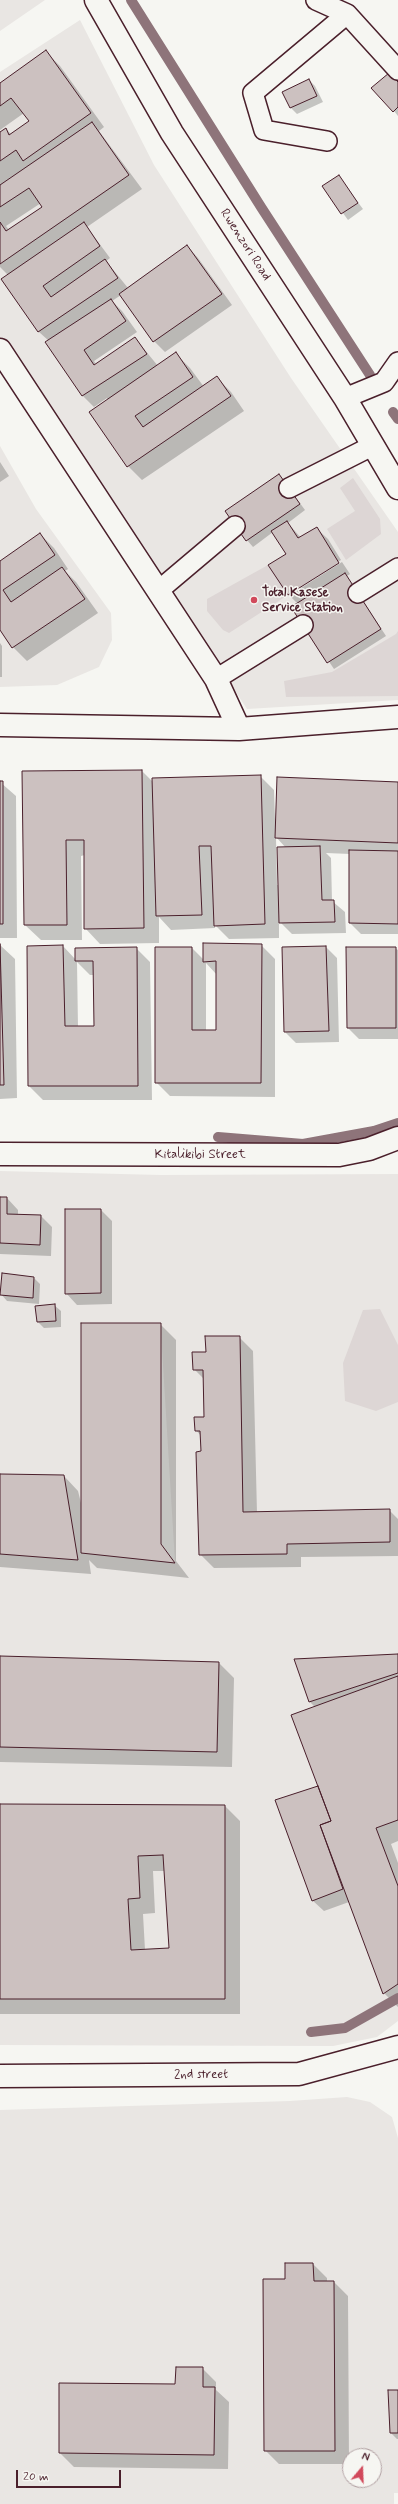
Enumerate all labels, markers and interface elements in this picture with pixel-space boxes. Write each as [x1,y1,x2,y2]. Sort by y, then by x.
street label: Rwenzori Road [216,206,274,284]
place label: Total Kasese Service Station [262,585,343,616]
marker: Total Kasese Service Station [249,595,259,605]
street label: Kitalikibi Street [154,1147,246,1163]
street label: 2nd street [174,2067,228,2083]
north arrow [342,2448,382,2488]
text: N [360,2450,371,2465]
scale bar [18,2462,123,2488]
text: 20 m [23,2469,49,2485]

